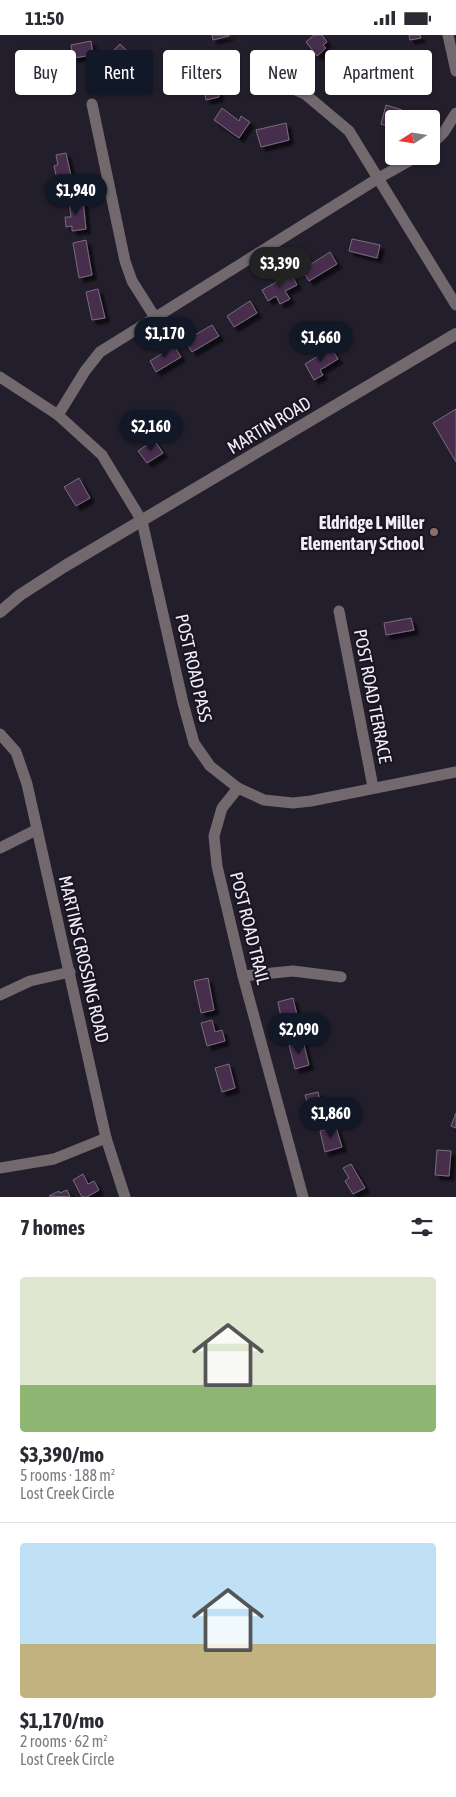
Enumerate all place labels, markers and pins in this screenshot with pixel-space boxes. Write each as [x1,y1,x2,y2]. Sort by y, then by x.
pin: $1,940 [35,173,117,216]
pin: $3,390 [239,247,321,289]
pin: $1,170 [124,317,206,359]
pin: $1,660 [280,321,362,363]
pin: $2,160 [110,409,192,452]
place label: Eldridge L Miller Elementary School [300,512,425,554]
marker: Eldridge L Miller Elementary School [428,526,440,538]
pin: $2,090 [258,1013,340,1055]
pin: $1,860 [290,1097,372,1139]

